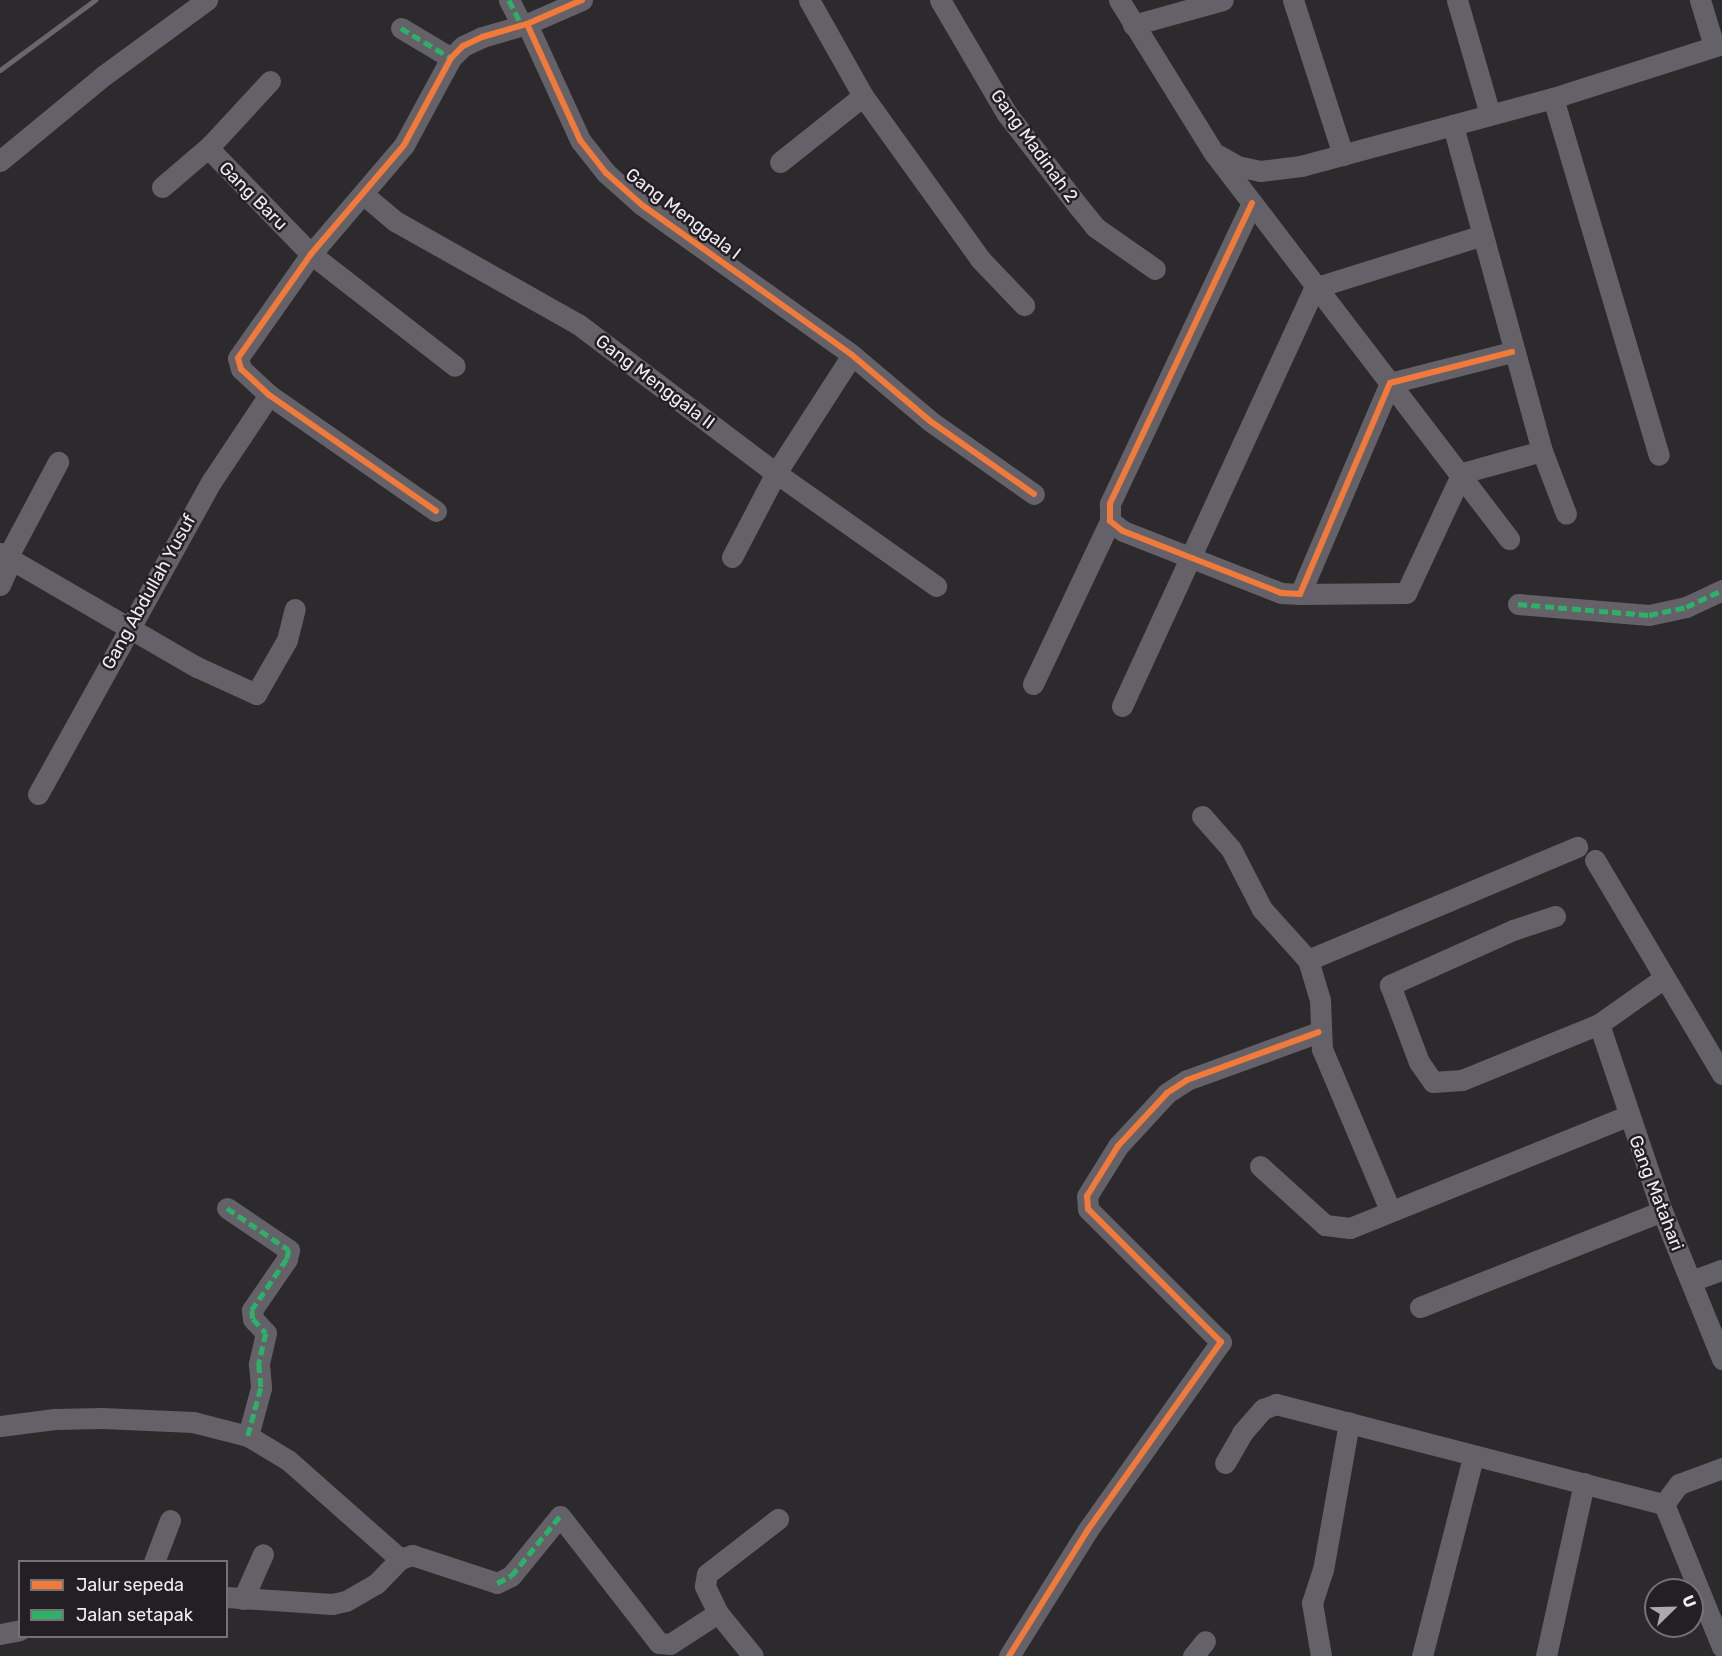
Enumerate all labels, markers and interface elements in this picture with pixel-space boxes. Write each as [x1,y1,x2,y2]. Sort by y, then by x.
street label: Gang Madinah 2 [986,85,1082,207]
street label: Gang Baru [214,157,292,235]
street label: Gang Menggala I [621,164,745,264]
street label: Gang Menggala II [591,330,719,434]
street label: Gang Abdullah Yusuf [97,510,201,674]
street label: Gang Matahari [1624,1132,1688,1254]
legend [18,1560,228,1638]
text: Jalur sepeda [76,1574,184,1596]
north arrow [1644,1578,1704,1638]
text: U [1678,1592,1700,1611]
text: Jalan setapak [76,1604,193,1626]

